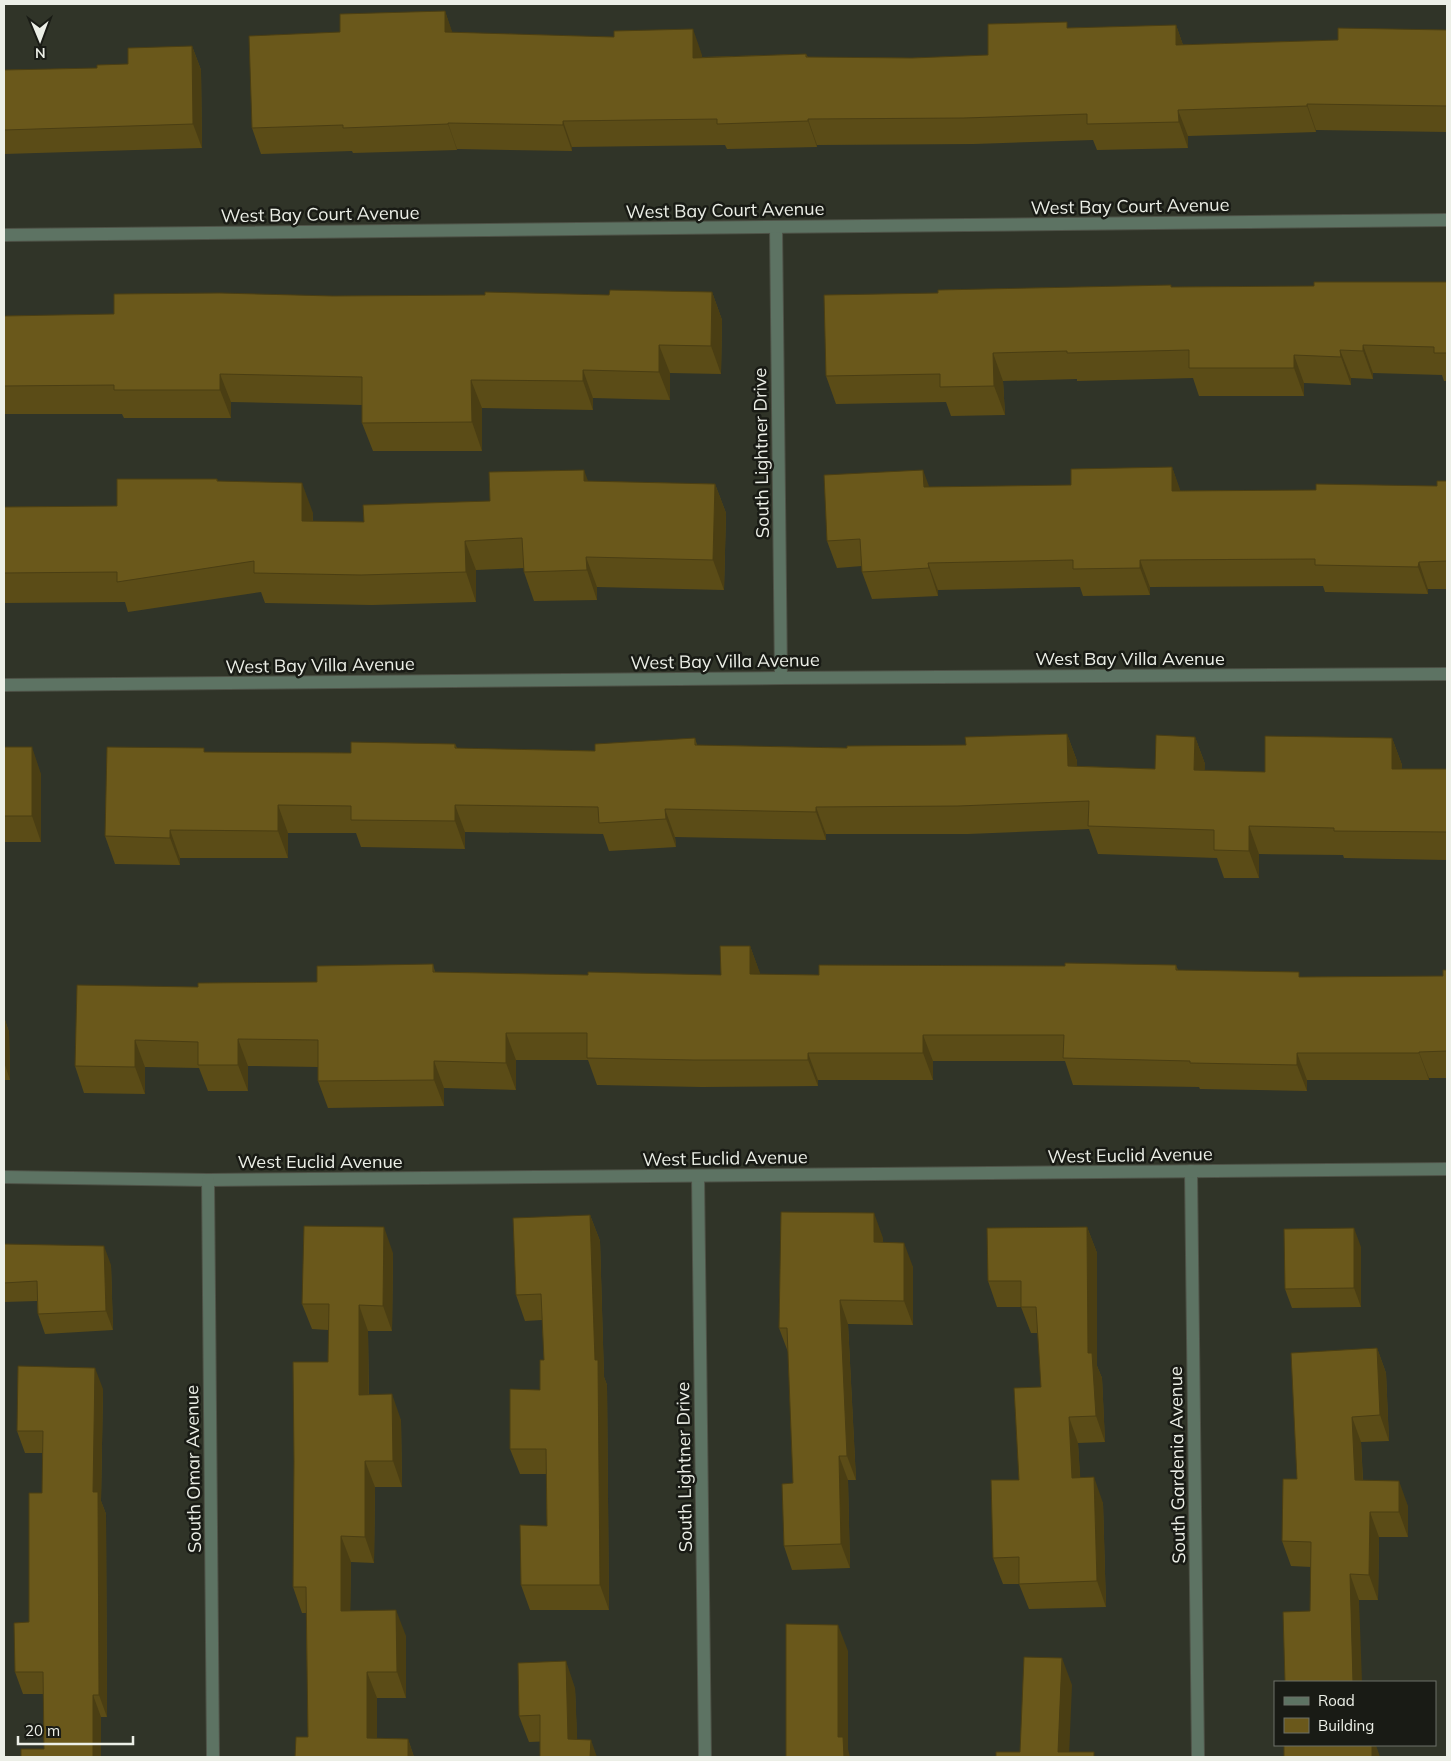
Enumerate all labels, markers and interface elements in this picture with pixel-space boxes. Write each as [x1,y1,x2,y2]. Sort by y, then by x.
north arrow [15,15,65,65]
text: N [35,44,46,62]
street label: West Bay Court Avenue [1030,193,1230,219]
street label: West Bay Court Avenue [625,197,825,223]
street label: West Bay Court Avenue [220,201,420,227]
street label: South Lightner Drive [748,368,774,538]
street label: West Bay Villa Avenue [1035,647,1225,670]
street label: West Bay Villa Avenue [630,648,820,674]
street label: West Bay Villa Avenue [225,652,415,678]
street label: West Euclid Avenue [1047,1142,1213,1168]
street label: West Euclid Avenue [642,1145,808,1171]
street label: West Euclid Avenue [237,1150,403,1173]
street label: South Gardenia Avenue [1164,1366,1190,1564]
street label: South Lightner Drive [671,1382,697,1552]
street label: South Omar Avenue [180,1385,206,1553]
legend [1274,1681,1436,1746]
text: Road [1318,1691,1355,1710]
scale bar [18,1714,132,1746]
text: Building [1318,1716,1374,1735]
text: 20 m [25,1721,60,1740]

